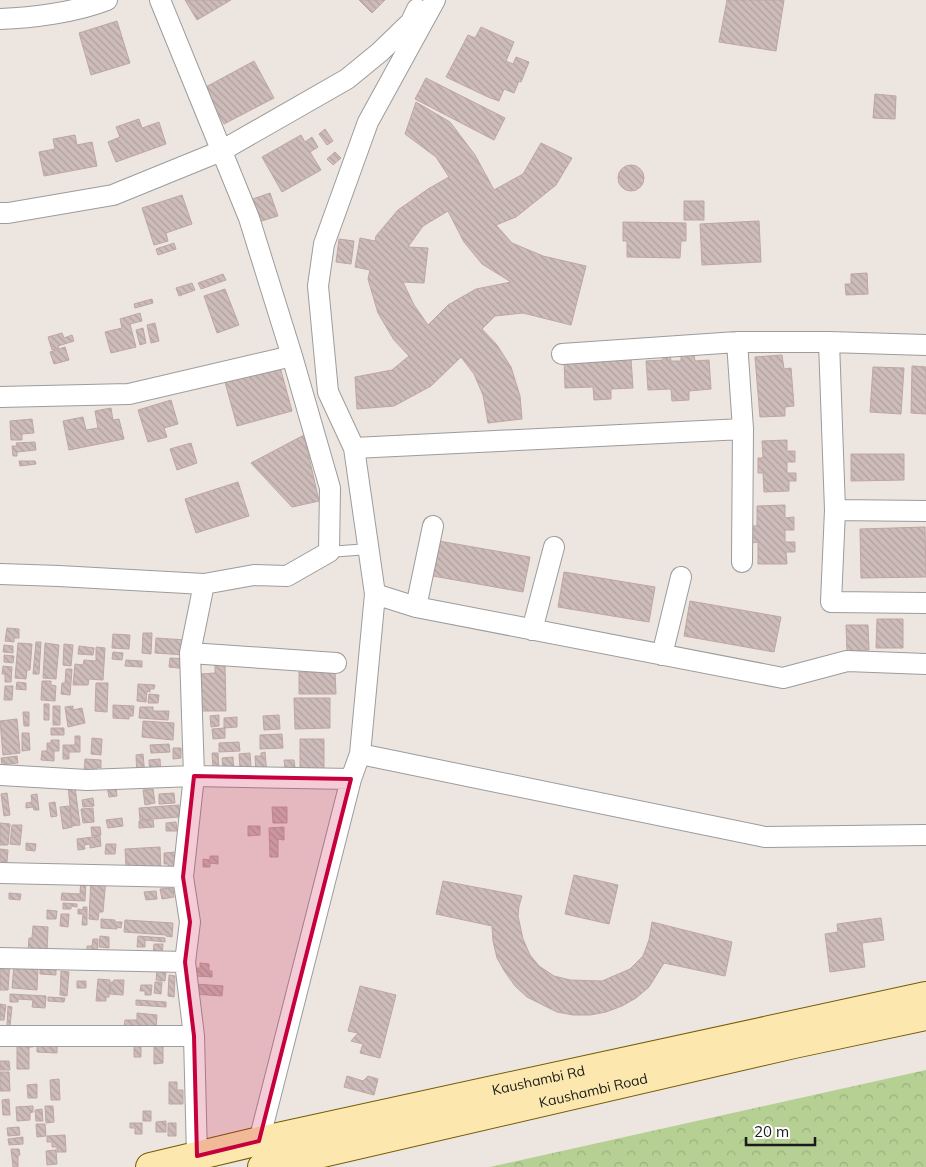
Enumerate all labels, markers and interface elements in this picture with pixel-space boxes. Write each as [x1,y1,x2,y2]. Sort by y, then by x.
street label: Kaushambi Rd [490,1061,587,1099]
street label: Kaushambi Road [537,1069,649,1112]
scale bar [746,1114,815,1146]
text: 20 m [754,1122,789,1141]

